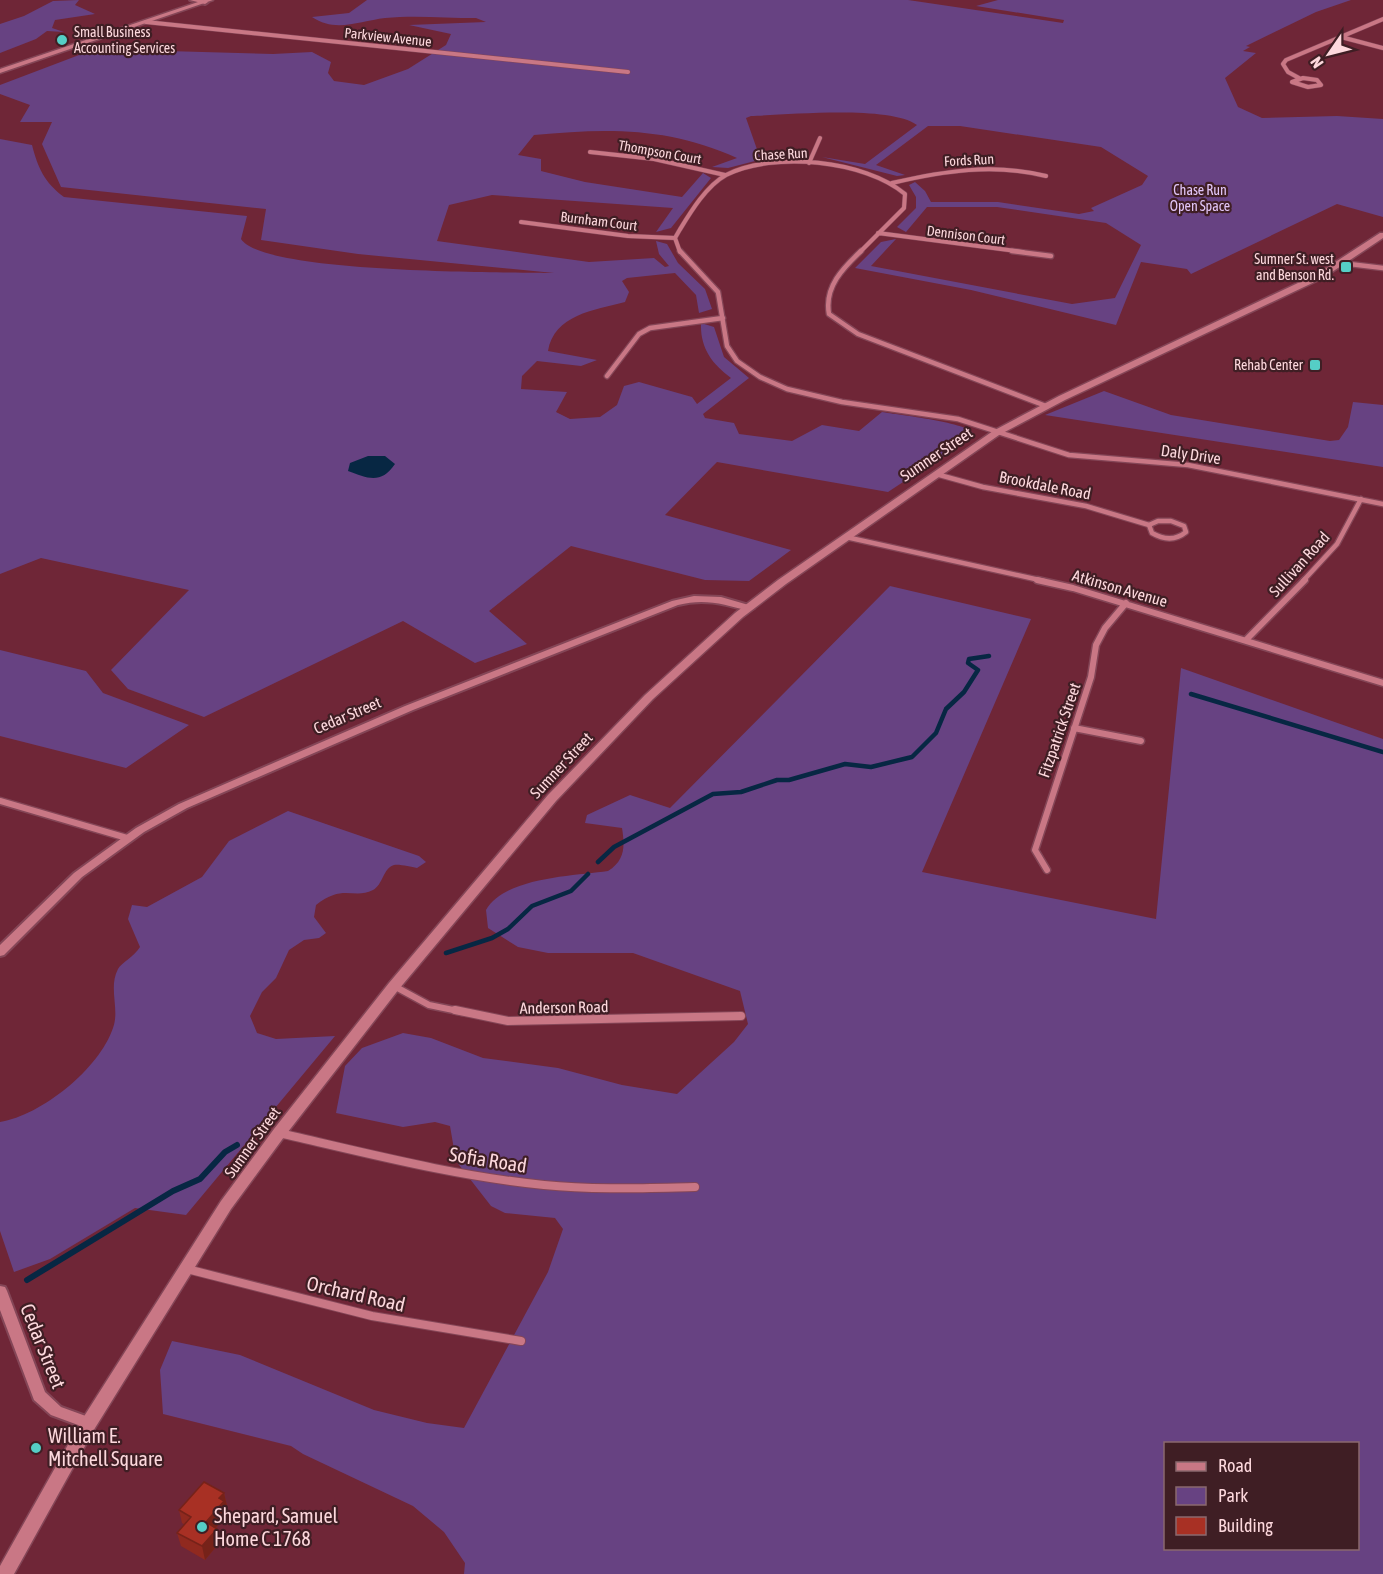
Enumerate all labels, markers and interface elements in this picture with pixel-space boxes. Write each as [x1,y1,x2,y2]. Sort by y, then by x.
place label: Small Business Accounting Services [74,24,175,56]
street label: Parkview Avenue [344,24,432,50]
north arrow [1299,24,1359,84]
marker: Small Business Accounting Services [55,33,69,47]
text: N [1307,54,1327,72]
street label: Thompson Court [617,137,703,167]
street label: Chase Run [754,145,808,163]
street label: Fords Run [944,151,994,169]
park label: Chase Run Open Space [1170,182,1230,214]
street label: Burnham Court [560,208,638,234]
street label: Dennison Court [926,222,1006,248]
place label: Sumner St. west and Benson Rd. [1254,251,1334,283]
marker: Sumner St. west and Benson Rd. [1339,260,1353,274]
place label: Rehab Center [1234,357,1304,373]
marker: Rehab Center [1308,358,1322,372]
street label: Sumner Street [897,423,976,485]
street label: Daly Drive [1160,441,1222,468]
street label: Brookdale Road [998,467,1092,503]
street label: Sullivan Road [1265,528,1333,600]
street label: Atkinson Avenue [1070,566,1170,610]
street label: Fitzpatrick Street [1034,680,1085,780]
street label: Cedar Street [311,693,384,737]
street label: Sumner Street [526,728,596,801]
street label: Anderson Road [519,997,609,1017]
street label: Sumner Street [220,1103,284,1181]
street label: Sofia Road [448,1142,528,1177]
street label: Orchard Road [305,1271,408,1316]
street label: Cedar Street [16,1300,71,1392]
place label: William E. Mitchell Square [48,1424,163,1470]
marker: William E. Mitchell Square [29,1441,43,1455]
legend [1164,1442,1359,1550]
text: Road [1218,1455,1252,1476]
text: Park [1218,1485,1248,1506]
place label: Shepard, Samuel Home C 1768 [214,1504,338,1550]
text: Building [1218,1515,1273,1536]
marker: Shepard, Samuel Home C 1768 [195,1520,209,1534]

